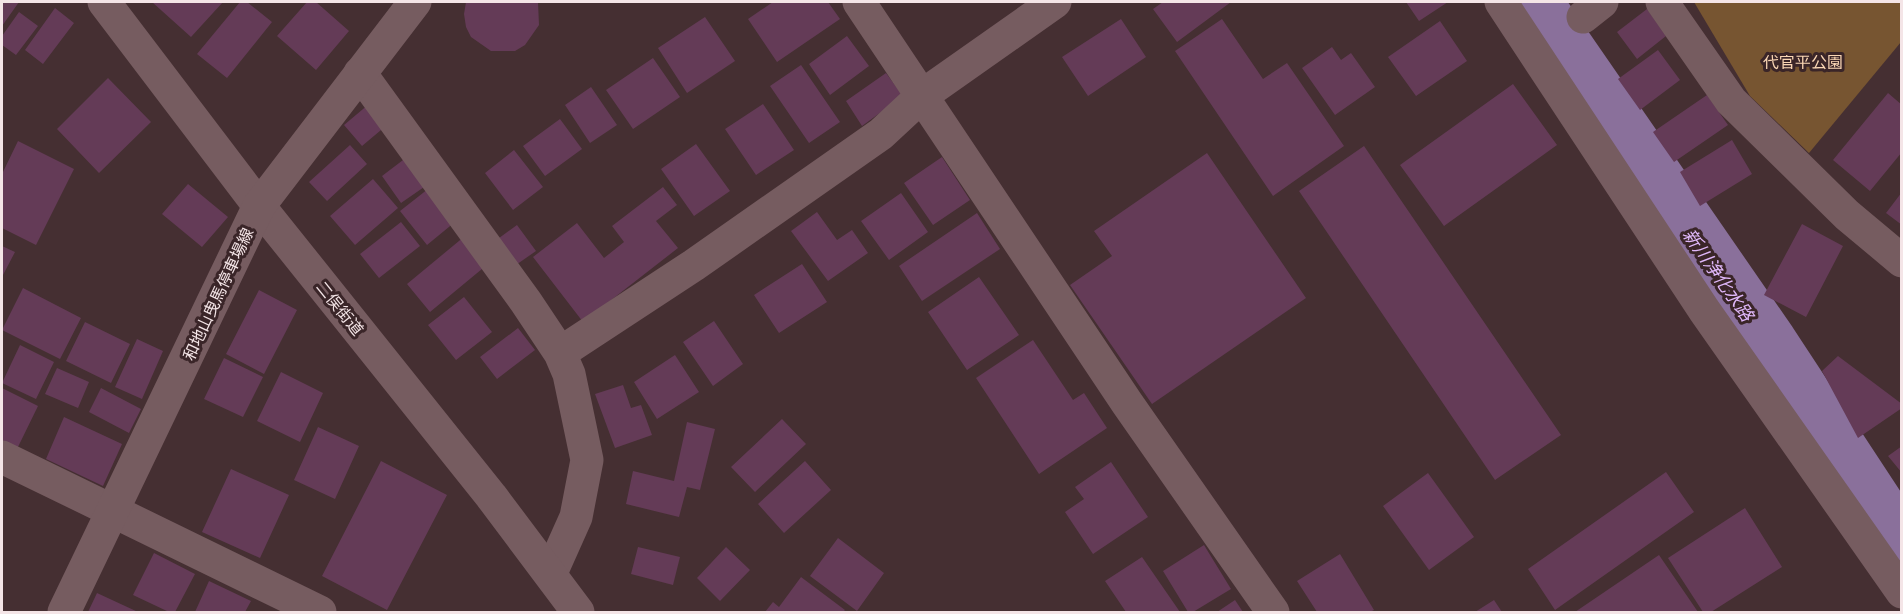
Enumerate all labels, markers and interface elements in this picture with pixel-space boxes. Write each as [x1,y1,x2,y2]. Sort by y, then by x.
park label: 代官平公園 [1763,52,1843,74]
water label: 新川浄化水路 [1677,224,1760,328]
street label: 和地山曳馬停車場線 [179,225,259,364]
street label: 二俣街道 [311,277,368,340]

